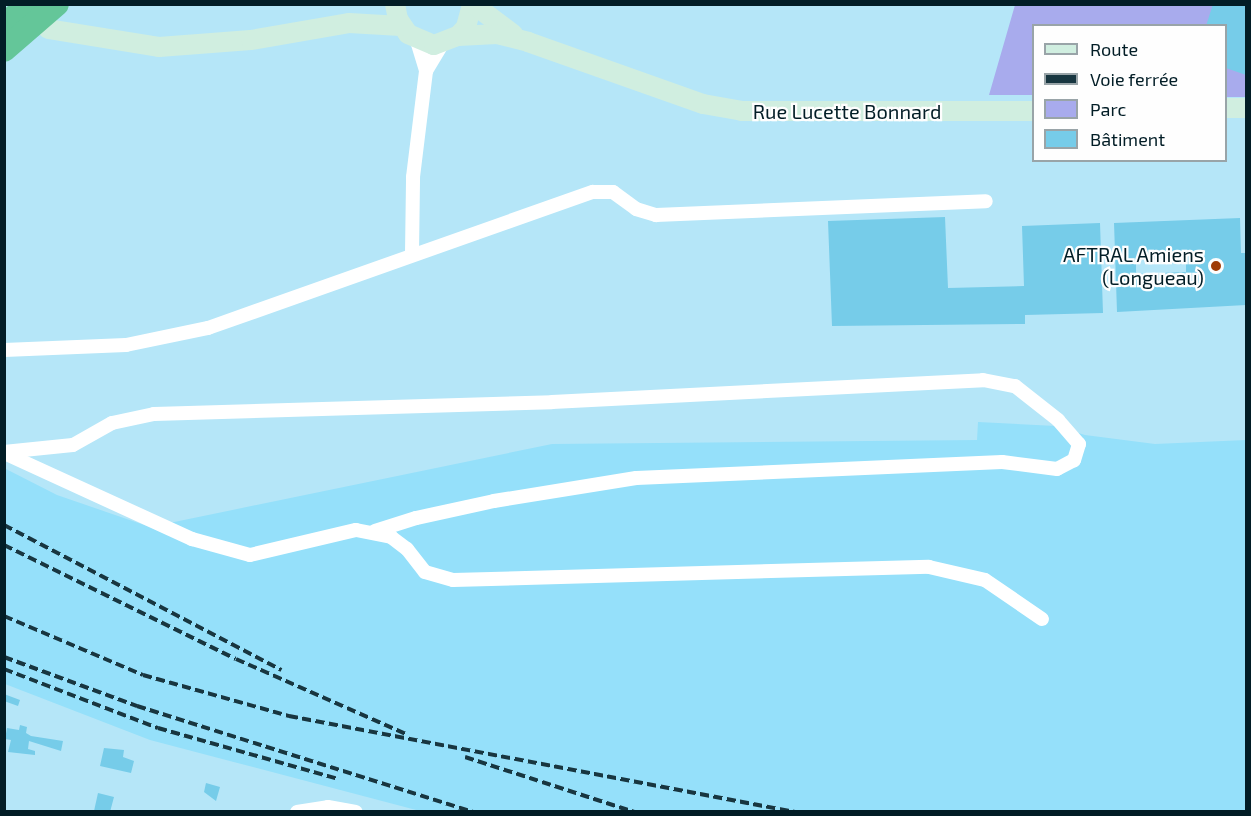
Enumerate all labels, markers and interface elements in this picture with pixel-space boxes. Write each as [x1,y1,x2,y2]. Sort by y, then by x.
legend [1032,24,1227,162]
text: Route [1090,38,1138,60]
text: Voie ferrée [1090,68,1178,90]
text: Parc [1090,98,1126,120]
street label: Rue Lucette Bonnard [753,99,941,123]
text: Bâtiment [1090,128,1165,150]
place label: AFTRAL Amiens (Longueau) [1062,243,1204,290]
marker: AFTRAL Amiens (Longueau) [1209,259,1223,273]

